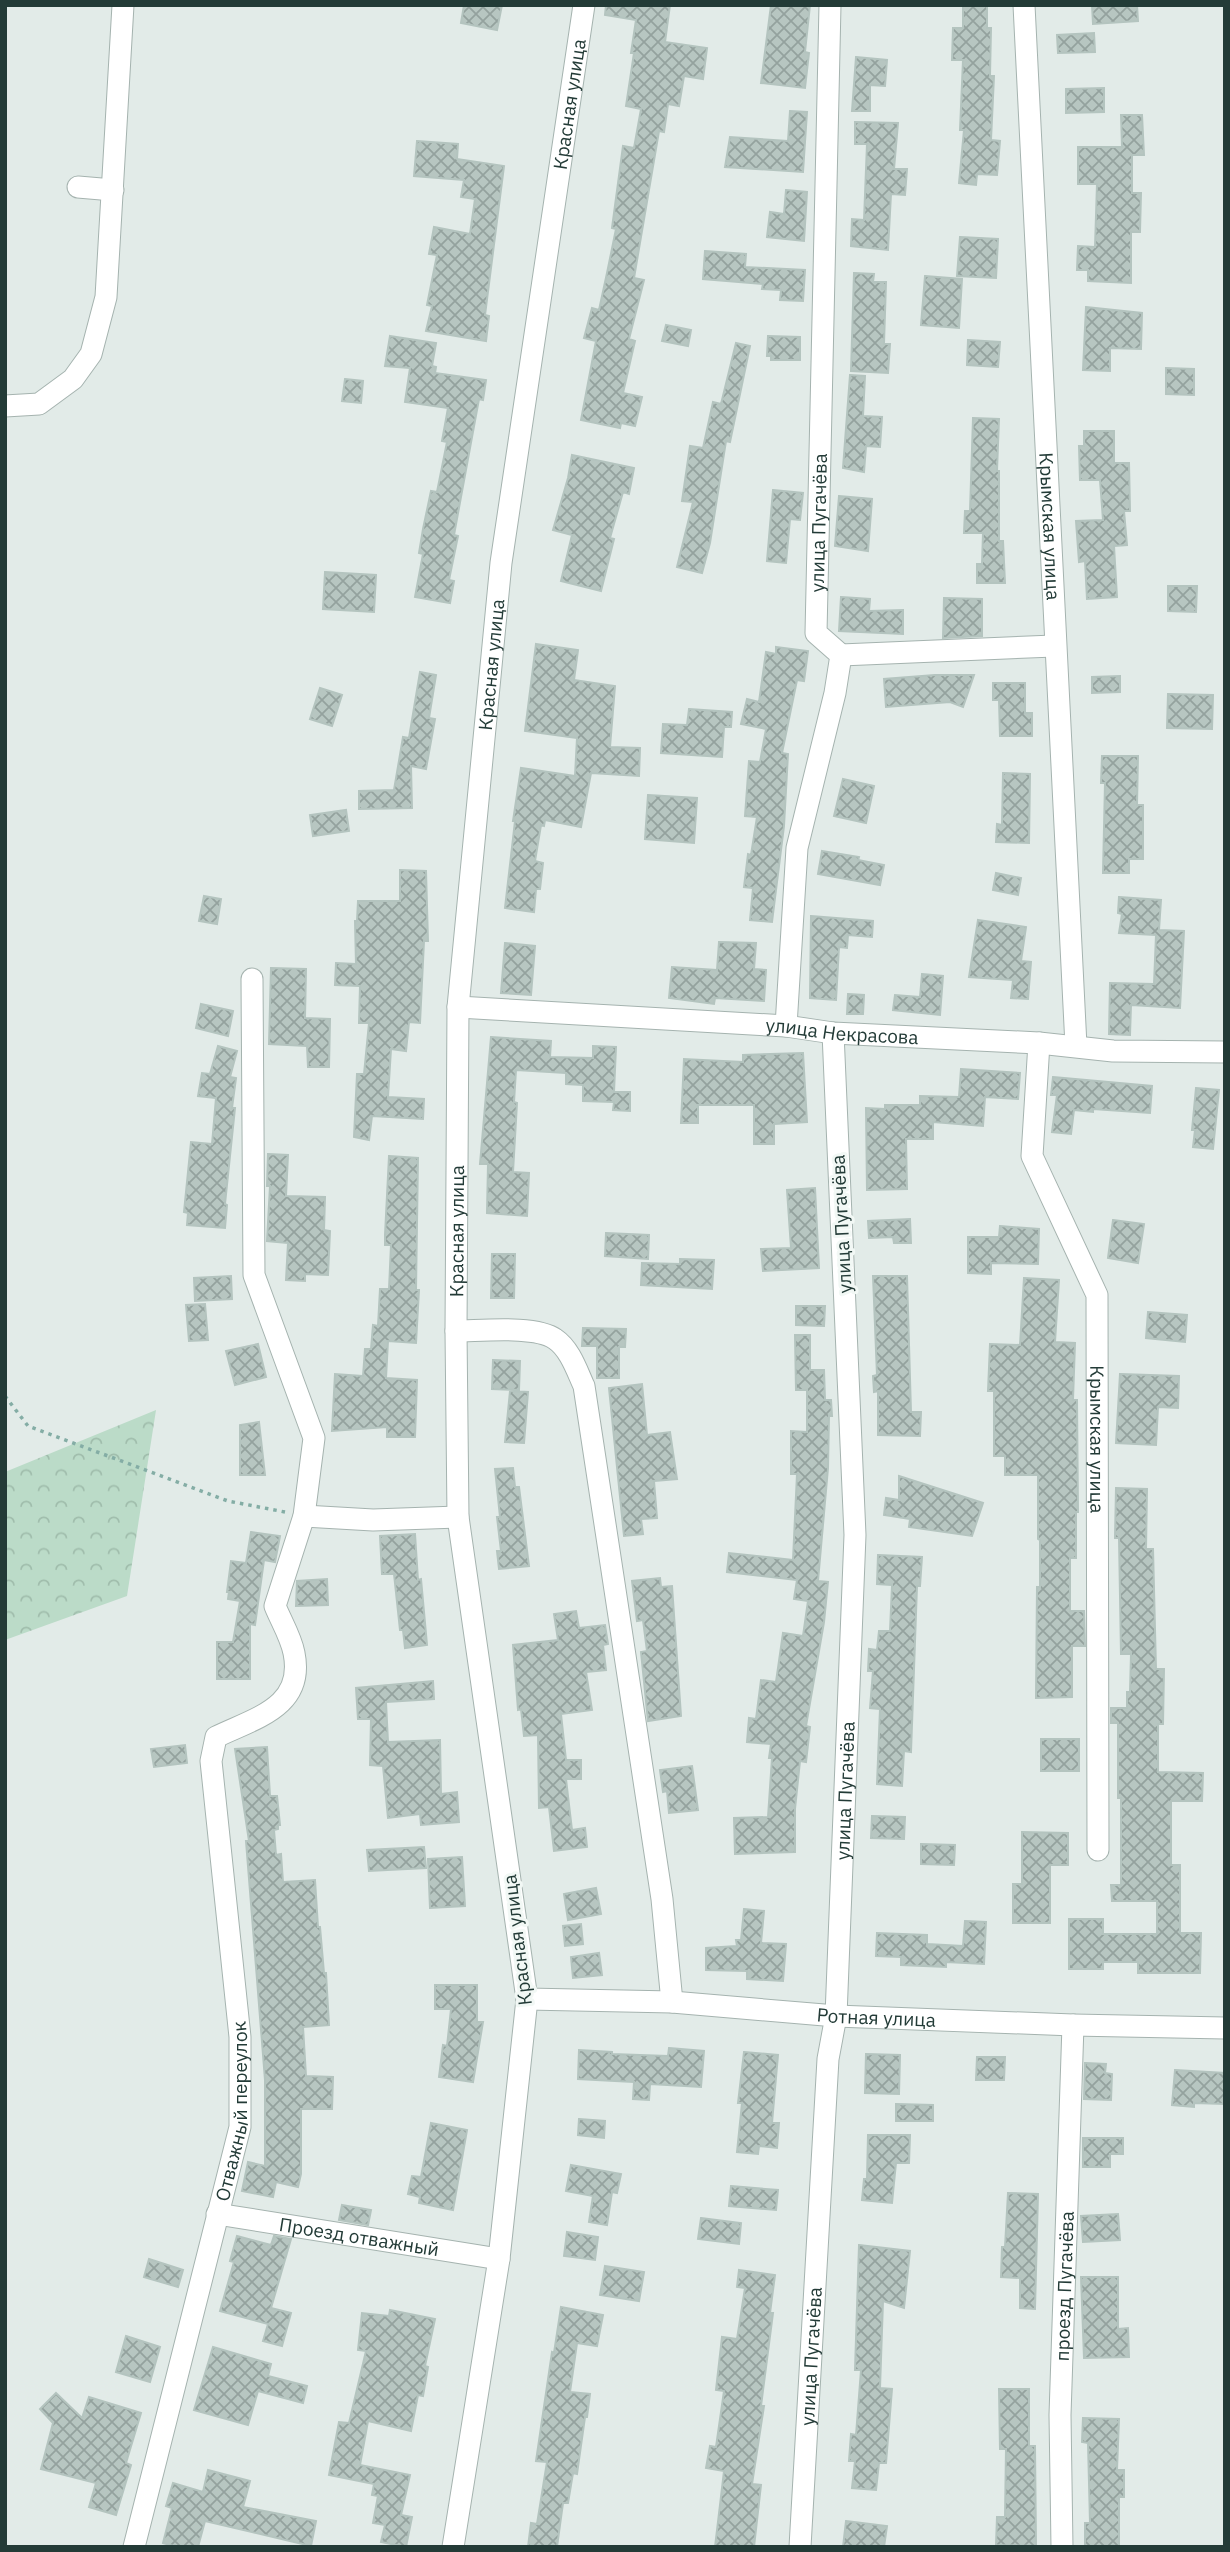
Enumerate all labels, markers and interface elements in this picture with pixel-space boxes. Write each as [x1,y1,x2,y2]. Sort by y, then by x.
street label: Красная улица [548,37,591,171]
street label: Крымская улица [1034,452,1066,601]
street label: улица Пугачёва [805,453,832,593]
street label: Красная улица [473,598,509,732]
street label: улица Некрасова [765,1013,919,1049]
street label: улица Пугачёва [825,1154,857,1294]
street label: Красная улица [444,1165,469,1297]
street label: Крымская улица [1085,1365,1109,1513]
street label: улица Пугачёва [830,1721,860,1861]
street label: Красная улица [497,1873,537,2007]
street label: Ротная улица [816,2002,936,2032]
street label: Отважный переулок [210,2020,253,2204]
street label: проезд Пугачёва [1050,2211,1079,2362]
street label: Проезд отважный [278,2212,441,2261]
street label: улица Пугачёва [795,2286,827,2426]

